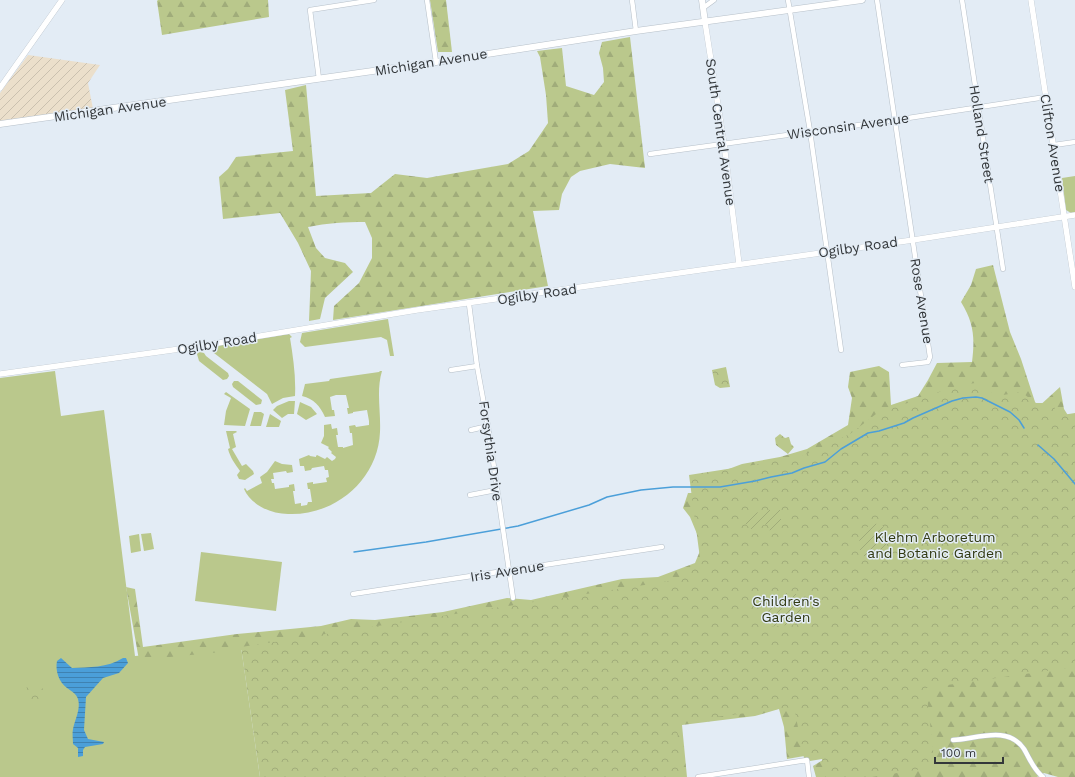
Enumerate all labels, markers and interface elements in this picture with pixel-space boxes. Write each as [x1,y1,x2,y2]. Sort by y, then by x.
street label: Michigan Avenue [374,45,488,79]
street label: South Central Avenue [703,57,739,207]
street label: Holland Street [966,84,998,184]
street label: Michigan Avenue [53,93,167,125]
street label: Clifton Avenue [1037,93,1069,193]
street label: Wisconsin Avenue [786,110,910,142]
street label: Ogilby Road [817,233,899,261]
street label: Rose Avenue [907,257,937,345]
street label: Ogilby Road [496,280,578,308]
street label: Ogilby Road [176,329,258,357]
street label: Forsythia Drive [476,400,506,502]
park label: Klehm Arboretum and Botanic Garden [867,529,1003,561]
street label: Iris Avenue [469,557,545,585]
park label: Children's Garden [752,593,820,625]
scale bar [935,739,1003,765]
text: 100 m [941,746,976,760]

